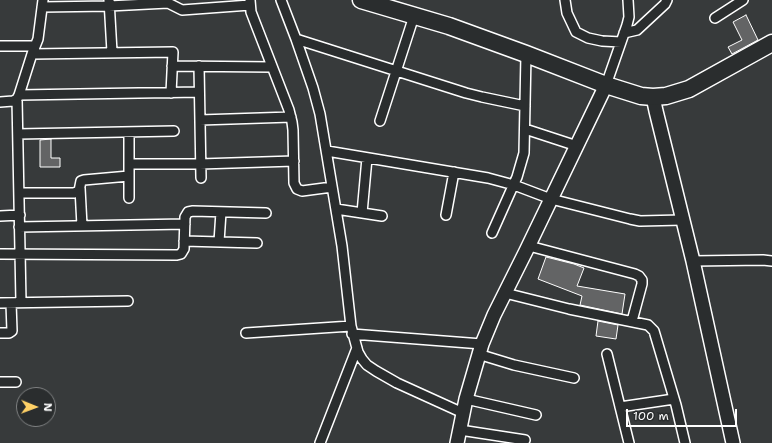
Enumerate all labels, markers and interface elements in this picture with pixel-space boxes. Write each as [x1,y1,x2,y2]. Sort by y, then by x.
north arrow [16,387,56,427]
scale bar [628,401,739,427]
text: N [40,403,55,412]
text: 100 m [633,408,669,424]

